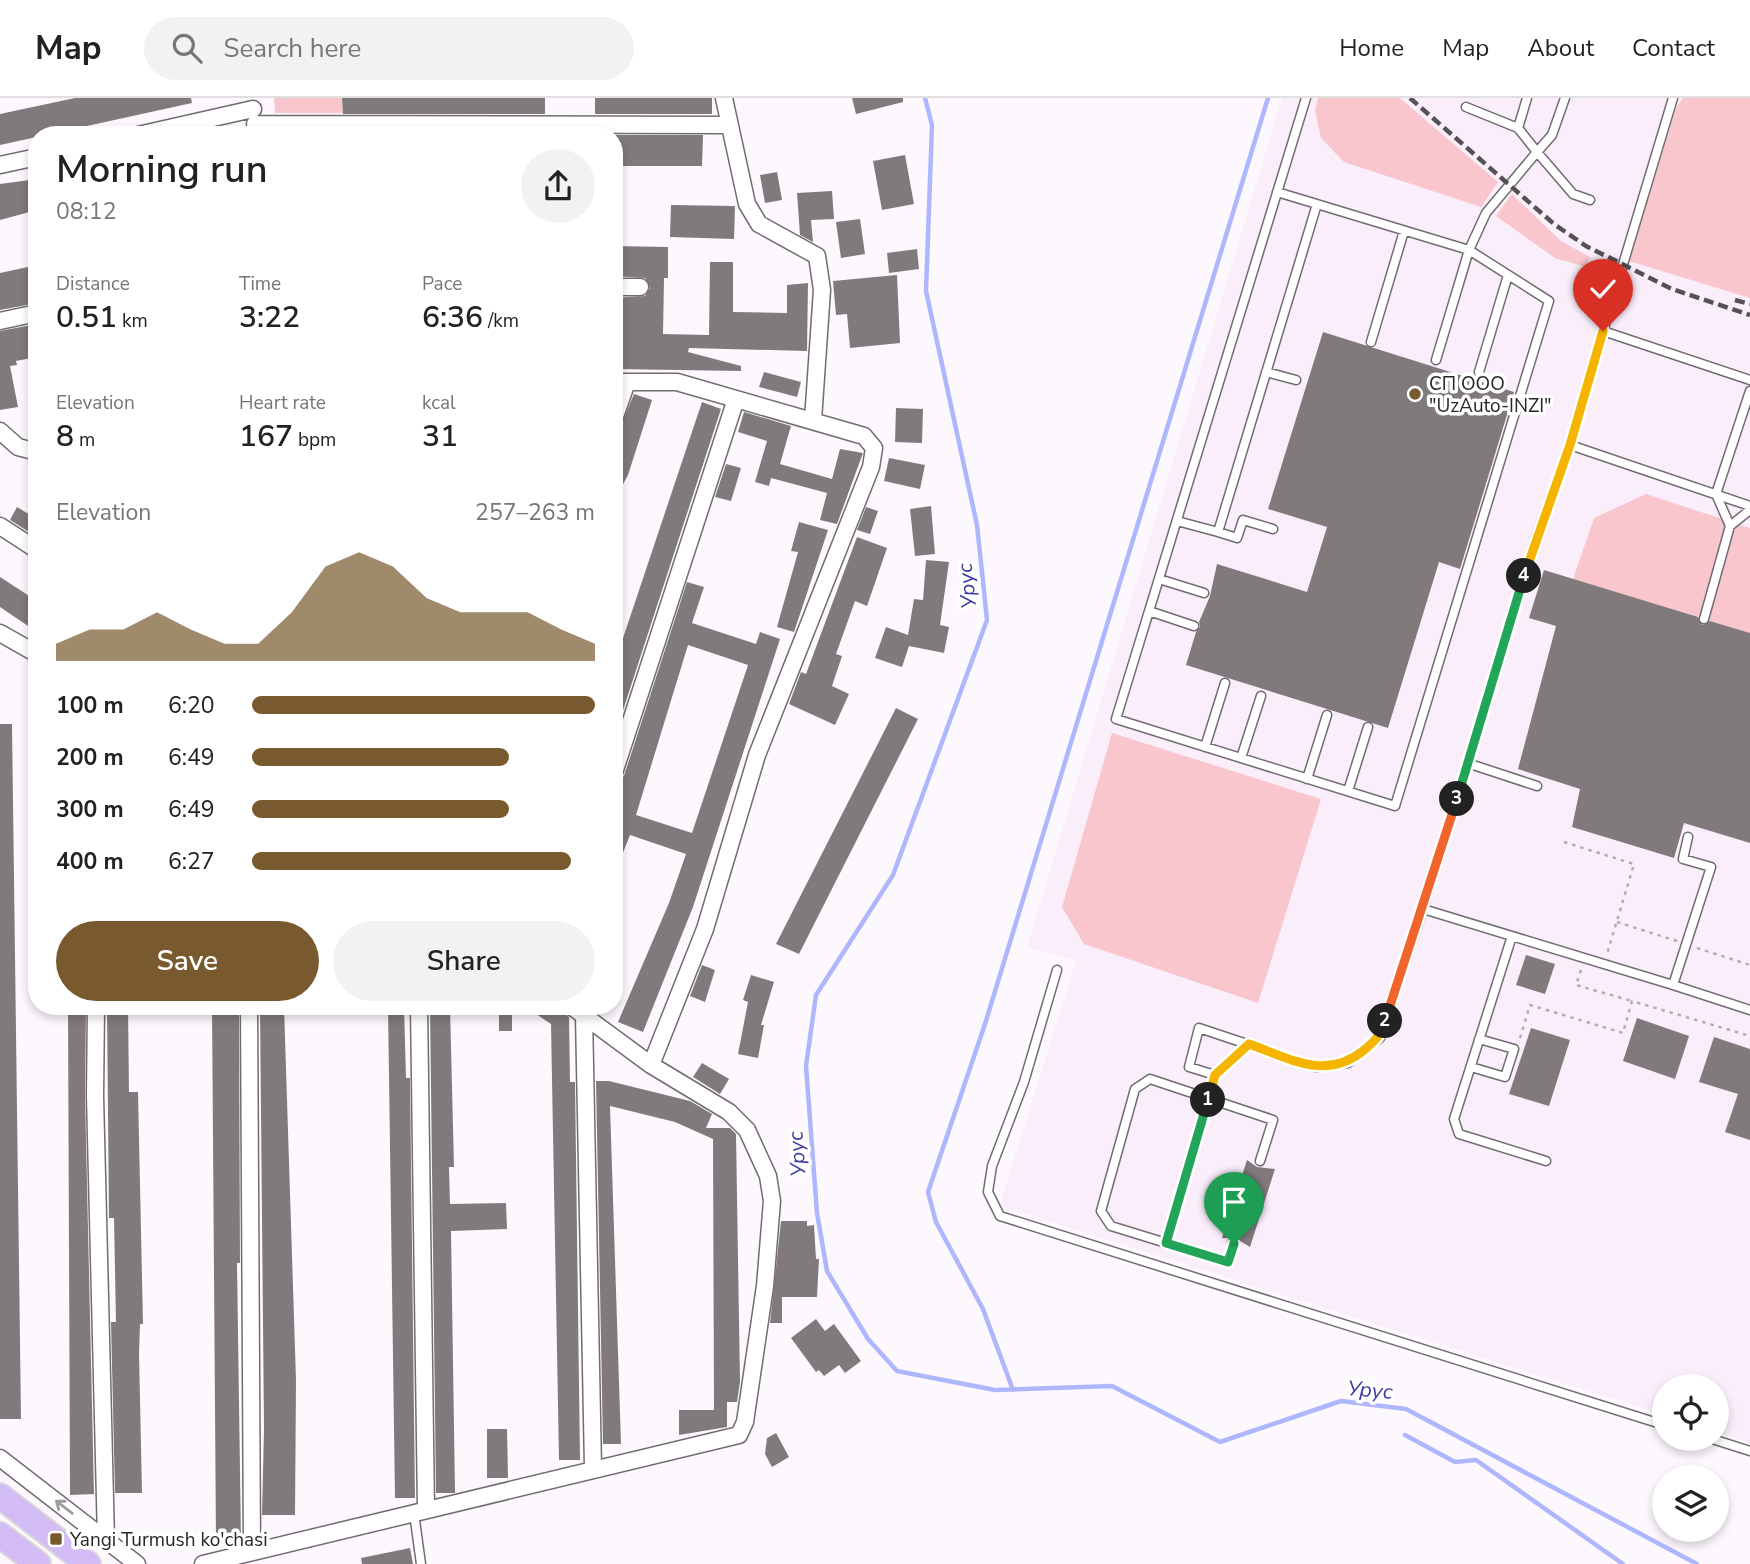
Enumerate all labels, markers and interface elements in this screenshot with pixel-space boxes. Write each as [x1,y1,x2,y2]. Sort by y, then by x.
search box [144,17,634,80]
text: Map [35,26,102,71]
icon: search [168,29,206,67]
text: Search here [224,31,361,66]
text: Home [1339,32,1404,64]
text: Map [1442,32,1489,64]
text: About [1527,32,1594,64]
text: Contact [1632,32,1715,64]
text: Morning run [56,144,268,195]
button: share [521,149,595,223]
text: 08:12 [56,196,116,227]
pin [1573,259,1633,331]
icon: check [1584,270,1622,308]
text: Distance [56,271,130,297]
text: Time [239,271,281,297]
text: Pace [422,271,462,297]
text: 0.51 [56,297,117,338]
text: 3:22 [239,297,300,338]
text: 6:36 [422,297,483,338]
text: km [117,308,148,334]
text: /km [483,308,519,334]
place label: СП ООО "UzAuto-INZI" [1429,371,1551,419]
marker: СП ООО "UzAuto-INZI" [1407,386,1423,402]
text: Elevation [56,390,135,416]
text: Heart rate [239,390,326,416]
text: kcal [422,390,456,416]
text: 8 [56,416,74,457]
text: 167 [239,416,293,457]
text: 31 [422,416,458,457]
text: m [74,427,95,453]
text: bpm [293,427,336,453]
text: Elevation [56,497,151,528]
text: 257–263 m [475,497,595,528]
pin: 4 [1506,559,1542,594]
water label: Урус [951,562,983,610]
text: 4 [1518,562,1529,588]
text: 100 m [56,690,124,721]
text: 6:20 [168,690,215,721]
text: 200 m [56,742,124,773]
text: 6:49 [168,742,215,773]
pin: 3 [1440,782,1474,816]
text: 3 [1451,785,1462,811]
text: 300 m [56,794,124,825]
text: 6:49 [168,794,215,825]
text: 400 m [56,846,124,877]
text: 6:27 [168,846,215,877]
button: Save [56,921,319,1001]
button: Share [333,921,595,1001]
pin: 2 [1368,1004,1402,1038]
text: 2 [1379,1007,1390,1033]
pin: 1 [1190,1082,1226,1118]
text: 1 [1202,1086,1213,1112]
water label: Урус [781,1130,813,1178]
pin [1204,1172,1264,1244]
icon: arrive [1215,1183,1253,1221]
water label: Урус [1346,1374,1394,1406]
map controls [1652,1374,1729,1542]
button: locate [1652,1374,1729,1451]
button: layers [1652,1465,1729,1542]
one-way arrow [55,1500,74,1515]
place label: Yangi Turmush ko'chasi [69,1527,268,1553]
marker: Yangi Turmush ko'chasi [48,1531,64,1547]

